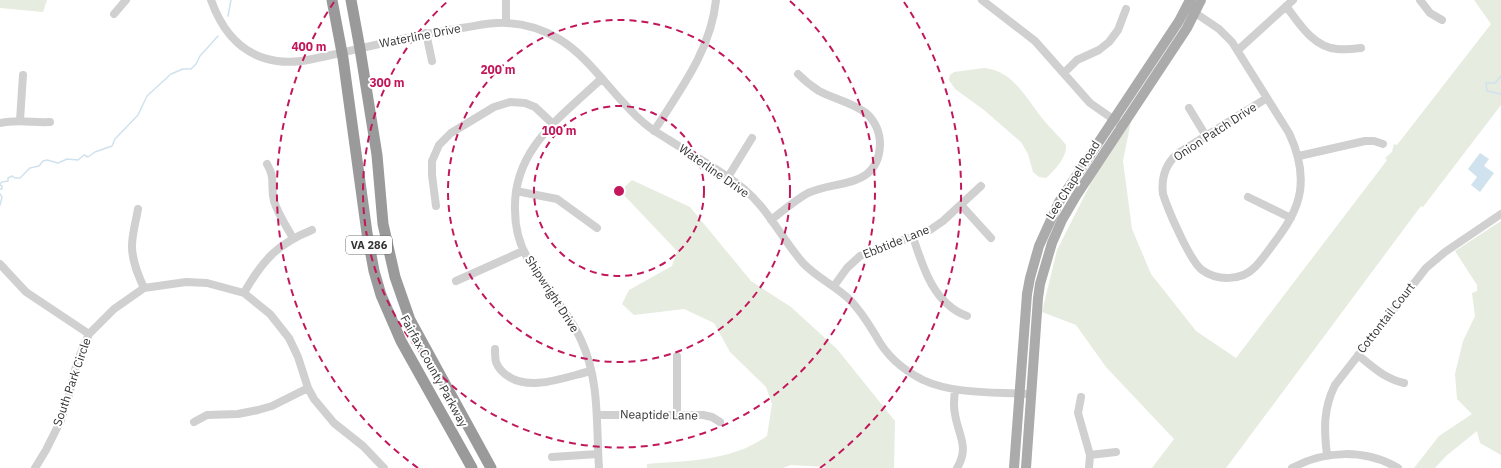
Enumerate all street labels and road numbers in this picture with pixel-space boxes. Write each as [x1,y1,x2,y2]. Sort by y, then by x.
street label: Waterline Drive [378,20,462,51]
street label: Onion Patch Drive [1170,99,1259,164]
street label: Lee Chapel Road [1042,138,1103,222]
street label: Waterline Drive [676,141,753,201]
street label: Ebbtide Lane [860,221,932,262]
road number: VA 286 [346,236,392,254]
street label: Shipwright Drive [522,253,583,335]
street label: Cottontail Court [1353,279,1418,356]
street label: Fairfax County Parkway [397,312,472,429]
street label: South Park Circle [49,335,94,428]
street label: Neaptide Lane [620,406,698,423]

